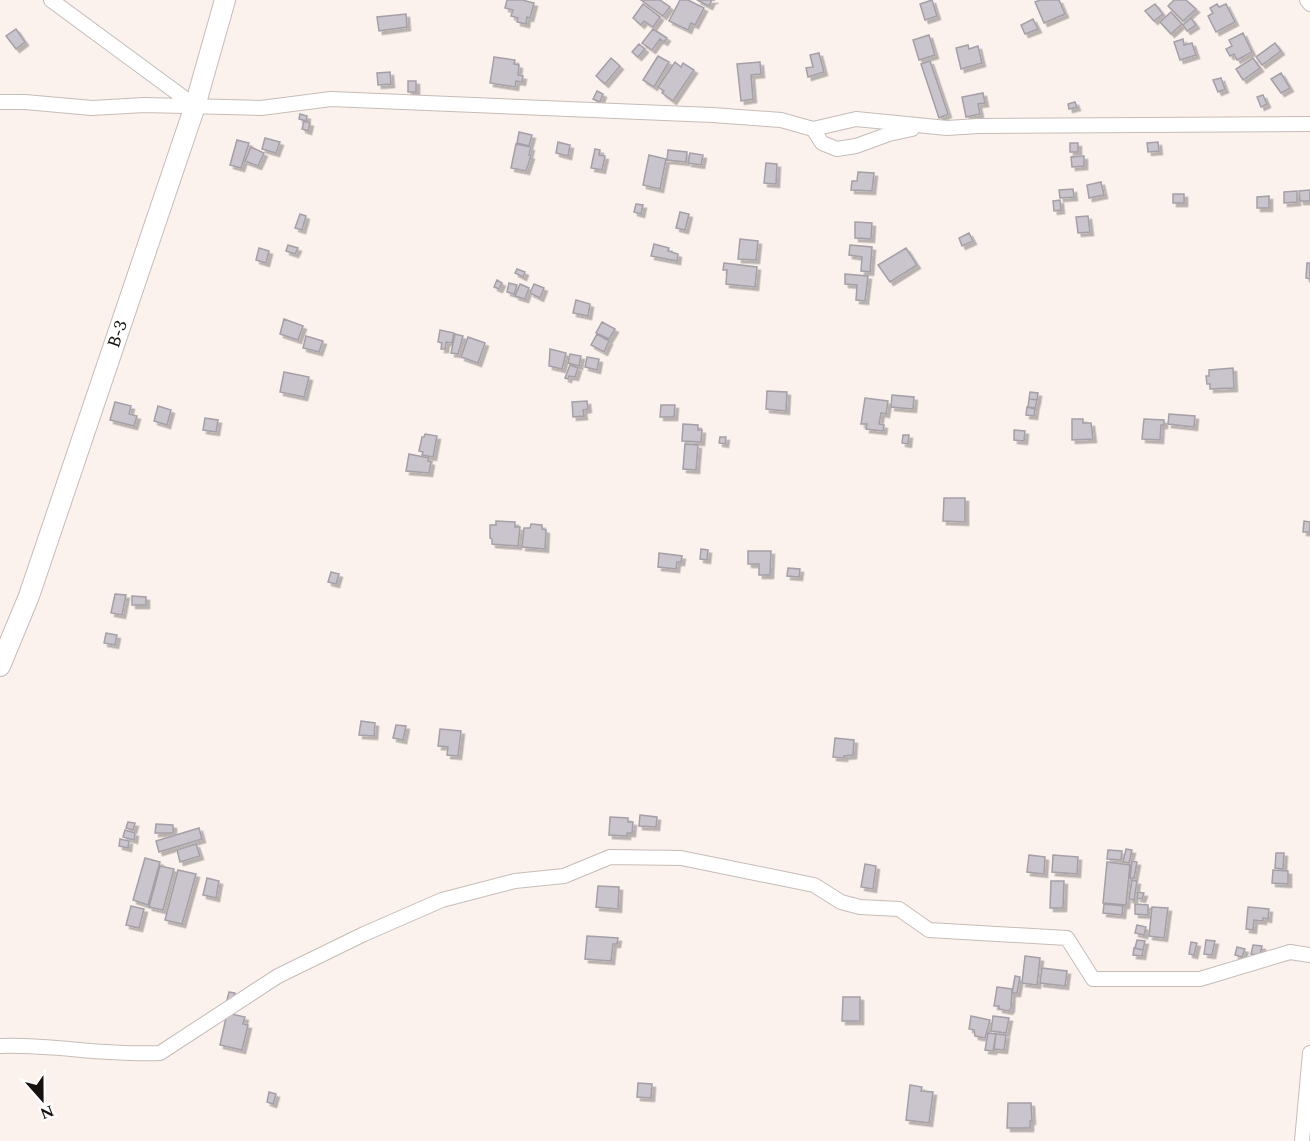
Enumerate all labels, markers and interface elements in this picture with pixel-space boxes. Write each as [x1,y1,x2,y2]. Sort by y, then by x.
street label: B-3 [100,317,135,352]
north arrow [12,1069,72,1129]
text: N [37,1099,57,1126]

